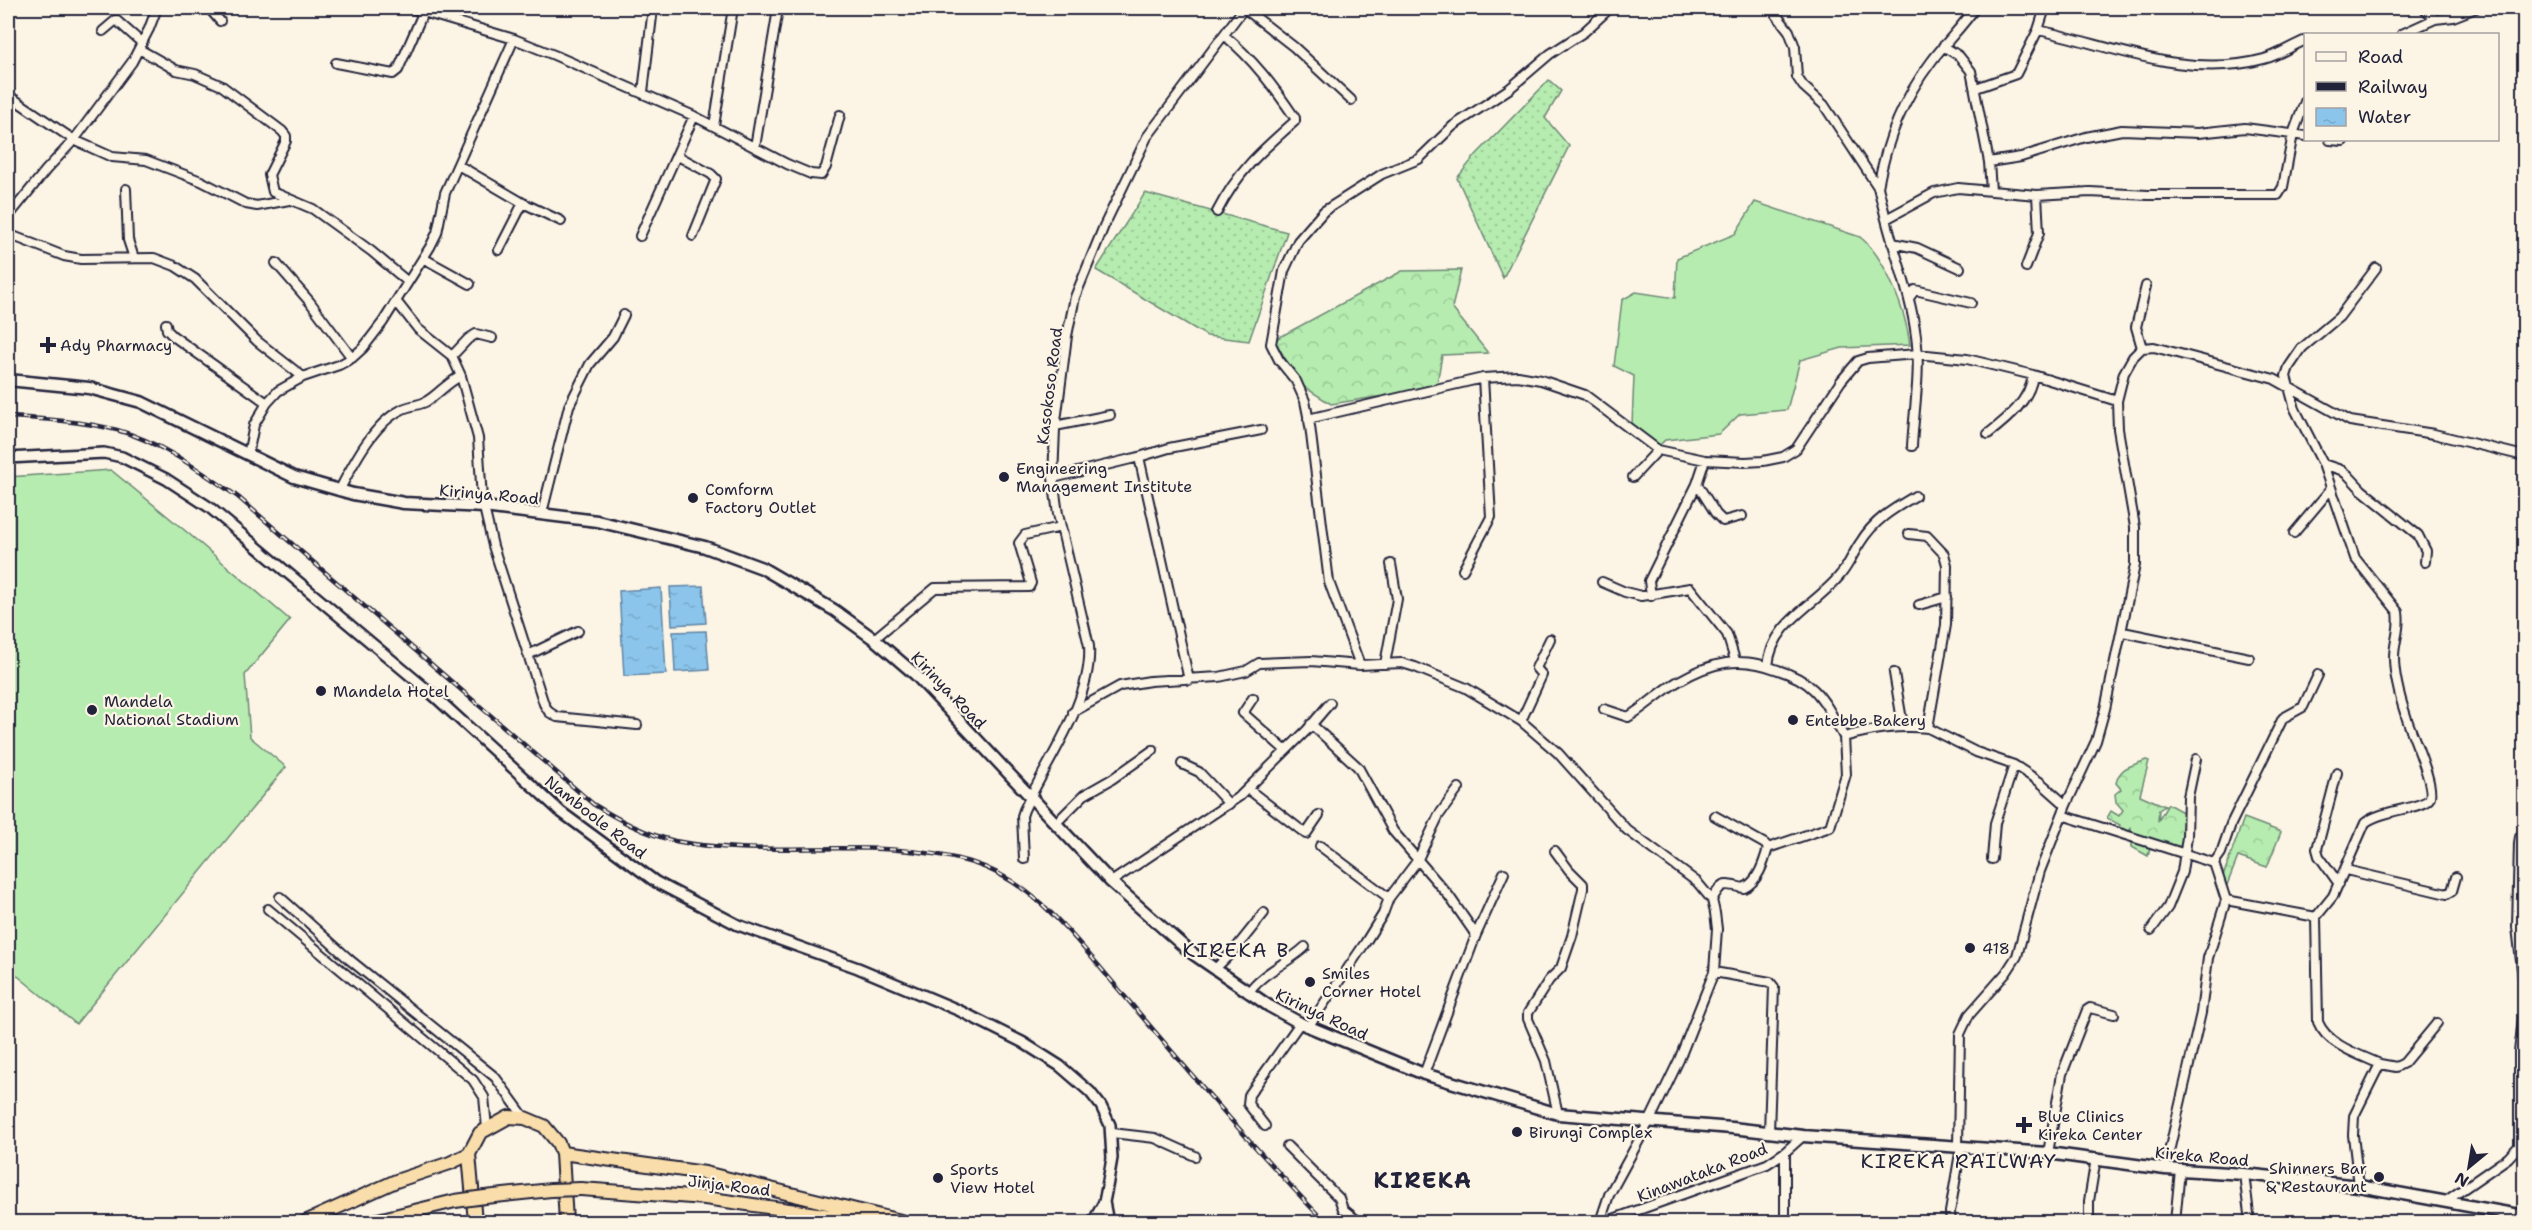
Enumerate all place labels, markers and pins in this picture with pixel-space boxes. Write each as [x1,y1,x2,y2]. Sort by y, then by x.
place label: Ady Pharmacy [60,335,172,356]
marker: Ady Pharmacy [41,338,55,352]
place label: Engineering Management Institute [1016,458,1192,497]
marker: Engineering Management Institute [997,470,1011,484]
place label: Comform Factory Outlet [705,479,817,518]
marker: Comform Factory Outlet [686,491,700,505]
place label: Mandela Hotel [333,681,449,702]
marker: Mandela Hotel [314,684,328,698]
place label: Mandela National Stadium [104,691,239,730]
marker: Mandela National Stadium [85,703,99,717]
place label: Entebbe Bakery [1805,710,1926,731]
marker: Entebbe Bakery [1786,713,1800,727]
place label: 418 [1982,938,2010,959]
marker: 418 [1963,941,1977,955]
place label: Smiles Corner Hotel [1322,963,1421,1002]
marker: Smiles Corner Hotel [1303,975,1317,989]
place label: Blue Clinics Kireka Center [2038,1106,2143,1145]
marker: Blue Clinics Kireka Center [2015,1116,2033,1134]
place label: Birungi Complex [1529,1122,1652,1143]
marker: Birungi Complex [1510,1125,1524,1139]
place label: Shinners Bar & Restaurant [2266,1158,2367,1197]
place label: Sports View Hotel [950,1159,1035,1198]
marker: Shinners Bar & Restaurant [2372,1170,2386,1184]
marker: Sports View Hotel [931,1171,945,1185]

